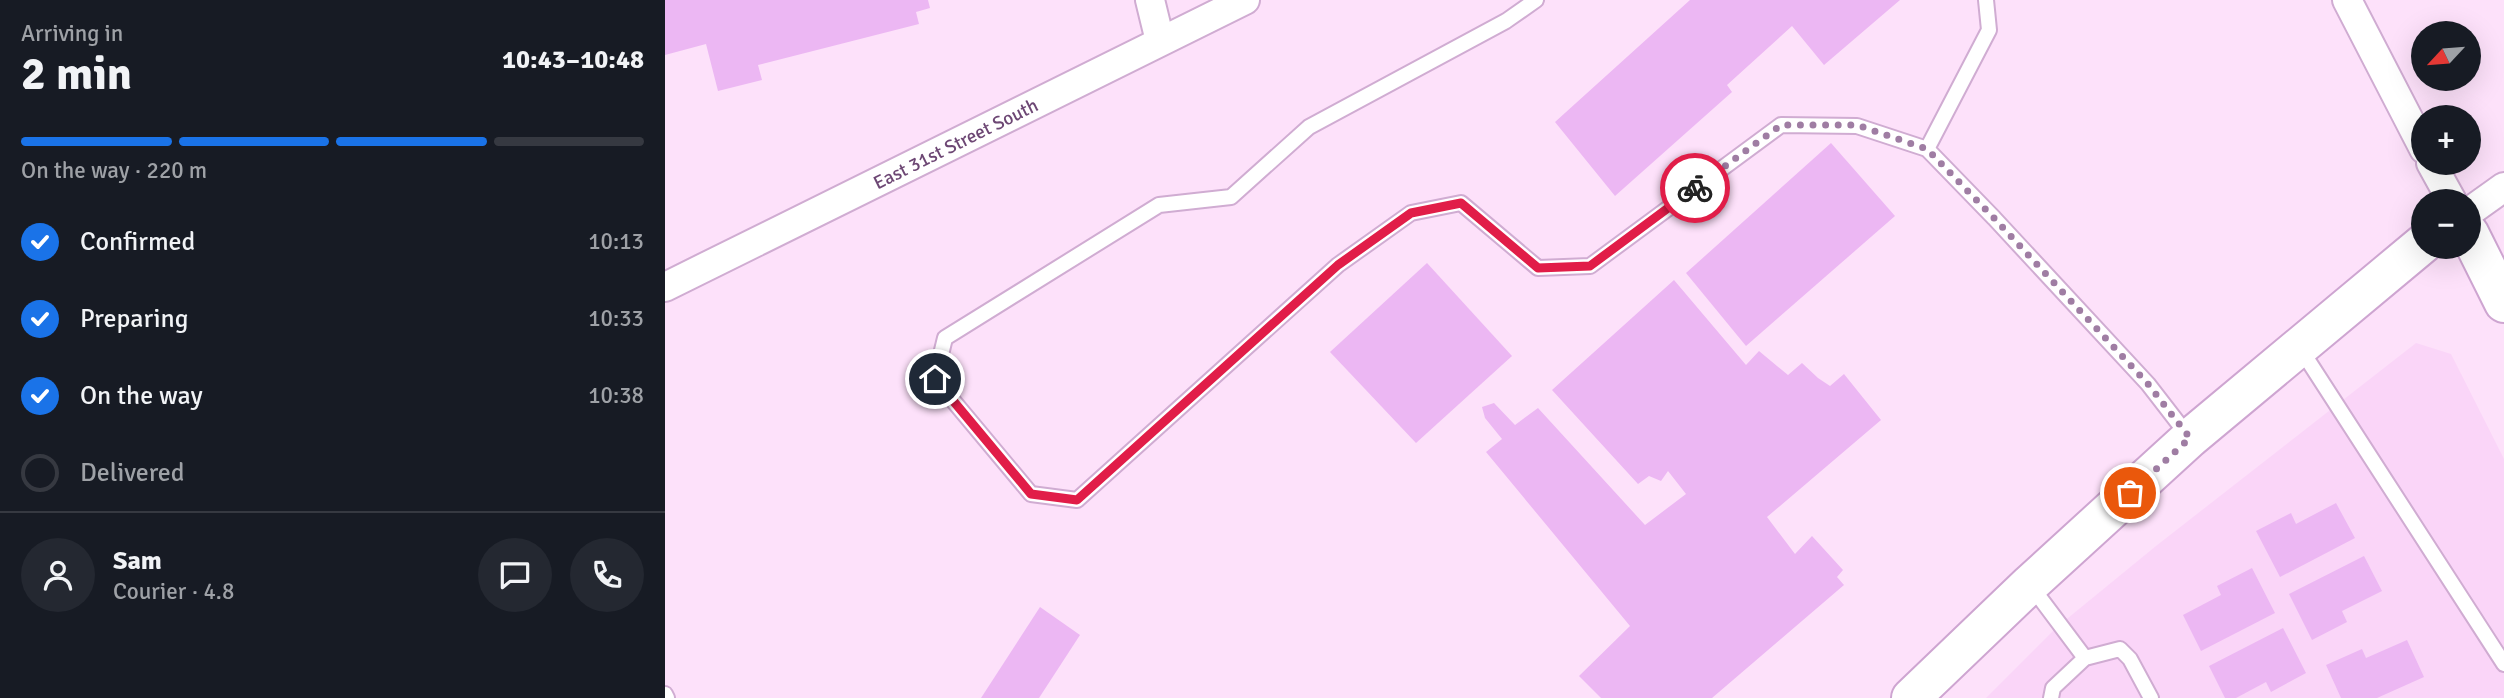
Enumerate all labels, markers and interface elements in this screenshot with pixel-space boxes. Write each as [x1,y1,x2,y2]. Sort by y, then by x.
text: Arriving in [21,19,123,48]
north arrow [2411,21,2481,91]
map controls [2411,21,2481,259]
text: 10:43–10:48 [502,44,644,76]
text: 2 min [21,46,132,102]
street label: East 31st Street South [870,93,1042,195]
button: + [2411,105,2481,175]
courier [1660,153,1730,223]
text: On the way · 220 m [21,156,207,185]
icon: bike [1676,169,1714,207]
button: − [2411,189,2481,259]
icon: check [21,223,59,261]
text: Confirmed [80,226,195,258]
text: 10:13 [588,227,644,256]
icon: check [21,300,59,338]
text: Preparing [80,303,188,335]
text: 10:33 [588,304,644,333]
pin [905,349,965,409]
icon: home [916,360,954,398]
icon: check [21,377,59,415]
text: On the way [80,380,203,412]
text: 10:38 [588,381,644,410]
text: Delivered [80,457,185,489]
pin [2100,463,2160,523]
icon: bag [2111,474,2149,512]
button: person [21,538,95,612]
button: chat [478,538,552,612]
button: phone [570,538,644,612]
text: Sam [113,545,162,577]
text: Courier · 4.8 [113,577,234,606]

